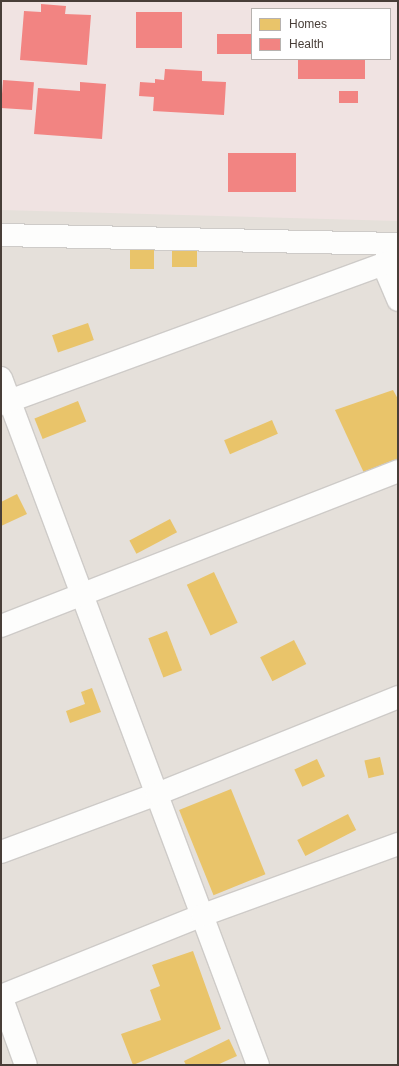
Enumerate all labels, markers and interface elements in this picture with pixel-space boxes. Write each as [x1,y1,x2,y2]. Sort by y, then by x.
legend [251,8,391,60]
text: Homes [289,17,327,31]
text: Health [289,37,324,51]

